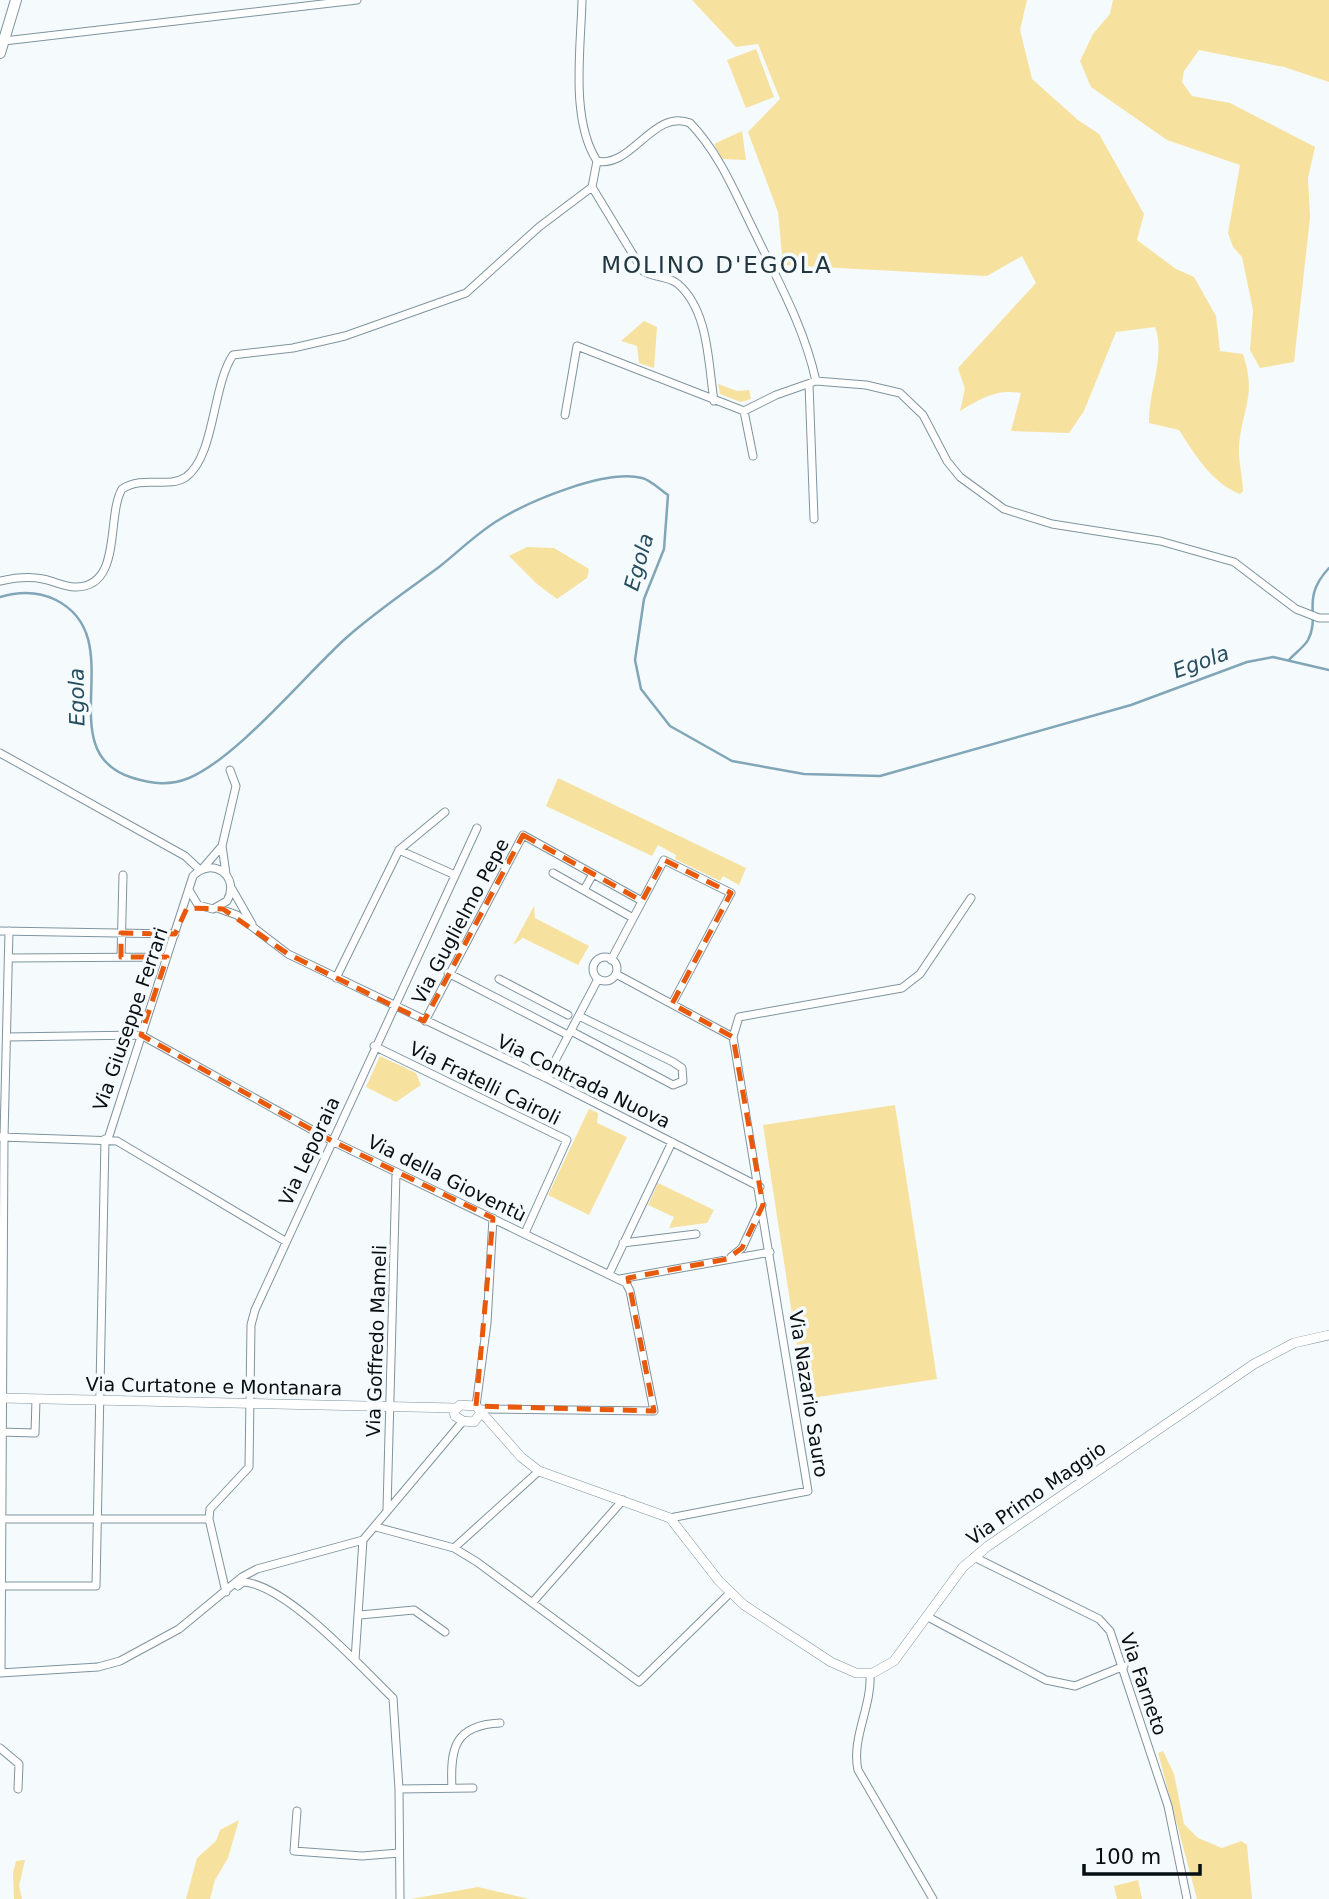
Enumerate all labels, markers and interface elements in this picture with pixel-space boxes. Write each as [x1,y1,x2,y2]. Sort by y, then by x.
district label: MOLINO D'EGOLA [601,252,833,278]
water label: Egola [619,531,659,593]
water label: Egola [1170,641,1232,683]
water label: Egola [64,668,90,726]
street label: Via Guglielmo Pepe [407,834,513,1008]
street label: Via Giuseppe Ferrari [88,924,172,1114]
street label: Via Contrada Nuova [494,1029,674,1133]
street label: Via Fratelli Cairoli [406,1037,564,1129]
street label: Via Leporaia [274,1093,344,1209]
street label: Via della Gioventù [364,1130,530,1226]
street label: Via Goffredo Mameli [362,1244,390,1438]
street label: Via Nazario Sauro [785,1309,833,1479]
street label: Via Curtatone e Montanara [86,1373,342,1399]
street label: Via Primo Maggio [962,1437,1110,1549]
street label: Via Farneto [1116,1630,1172,1738]
scale bar [1084,1832,1200,1876]
text: 100 m [1094,1845,1161,1869]

